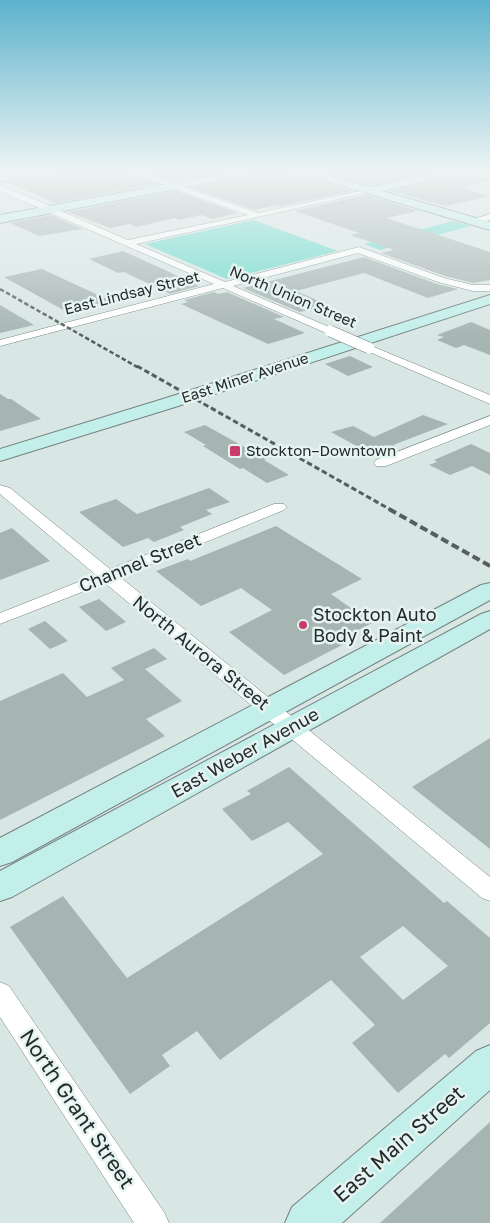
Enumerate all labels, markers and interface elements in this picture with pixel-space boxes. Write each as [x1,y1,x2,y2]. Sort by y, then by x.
street label: North Union Street [227,261,360,331]
street label: East Lindsay Street [62,266,201,318]
street label: East Miner Avenue [179,348,311,406]
place label: Stockton–Downtown [246,441,396,459]
marker: Stockton–Downtown [228,444,242,458]
street label: Channel Street [75,528,204,597]
street label: North Aurora Street [129,590,274,714]
place label: Stockton Auto Body & Paint [313,603,437,646]
marker: Stockton Auto Body & Paint [297,619,309,631]
street label: East Weber Avenue [167,702,322,802]
street label: North Grant Street [15,1024,141,1193]
street label: East Main Street [328,1079,469,1207]

